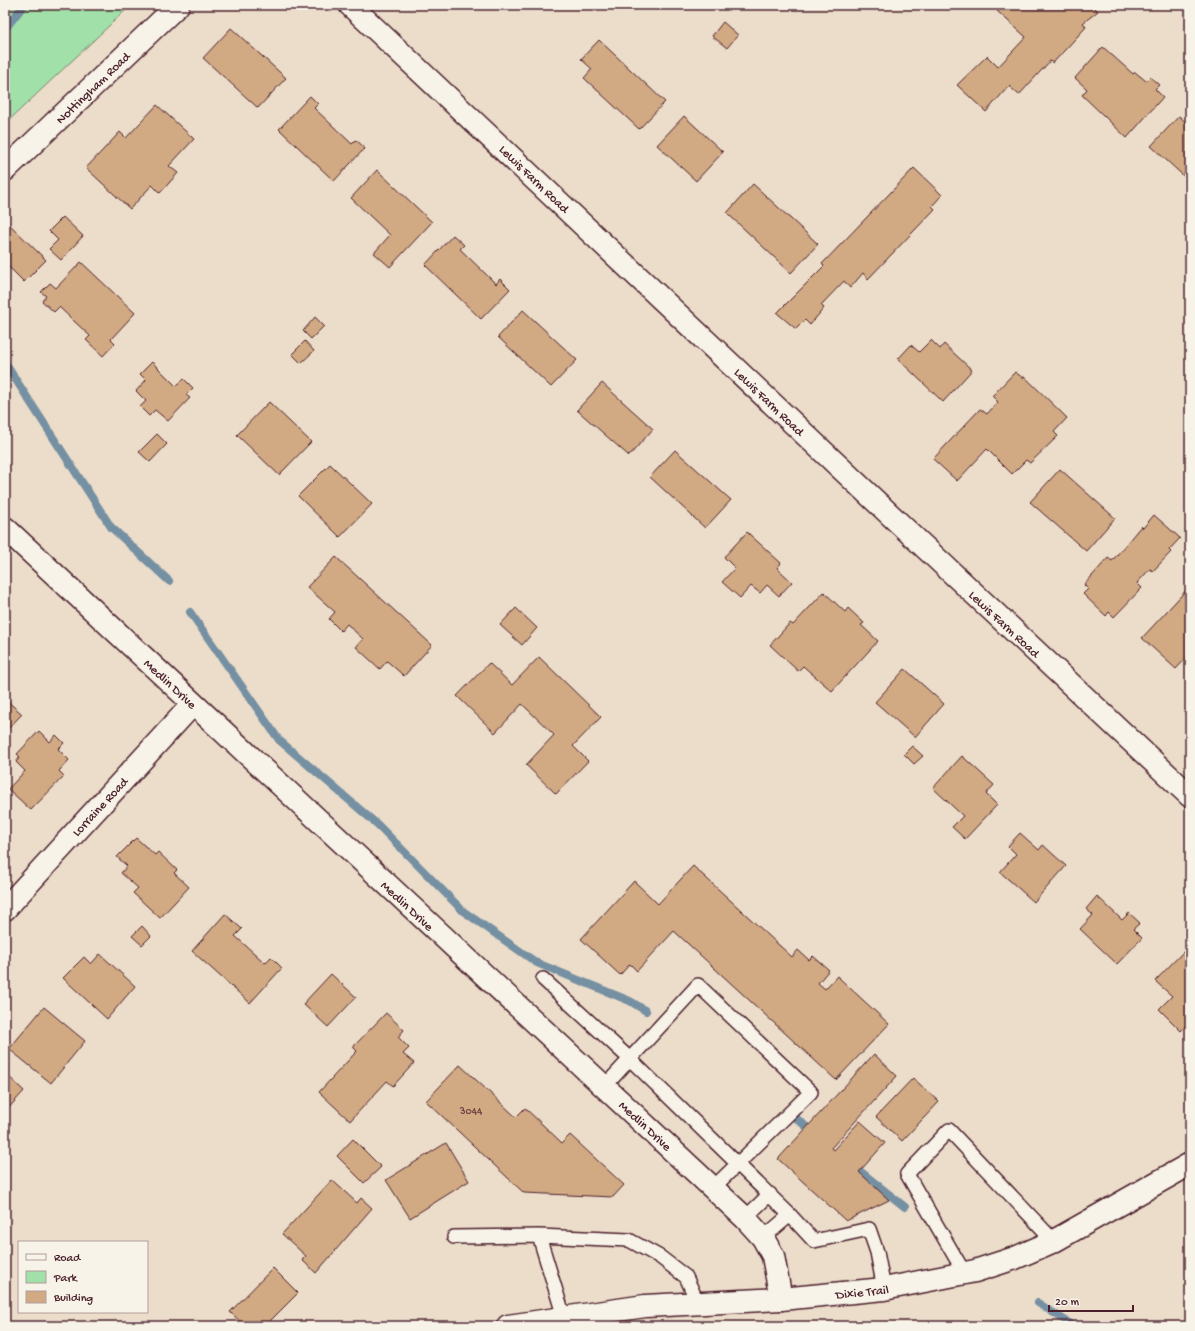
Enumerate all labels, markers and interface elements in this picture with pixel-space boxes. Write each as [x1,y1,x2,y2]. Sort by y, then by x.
street label: Nottingham Road [54,49,135,128]
street label: Lewis Farm Road [495,143,572,218]
street label: Lewis Farm Road [730,366,807,441]
street label: Lewis Farm Road [965,588,1043,662]
street label: Medlin Drive [140,657,199,713]
street label: Lorraine Road [70,774,133,840]
street label: Medlin Drive [377,879,436,935]
street label: Medlin Drive [615,1099,674,1155]
house number: 3044 [459,1106,483,1118]
legend [18,1241,148,1313]
text: Road [54,1252,81,1266]
text: Park [53,1272,79,1286]
street label: Dixie Trail [834,1283,890,1304]
scale bar [1049,1287,1133,1313]
text: Building [53,1292,93,1306]
text: 20 m [1055,1296,1080,1310]

